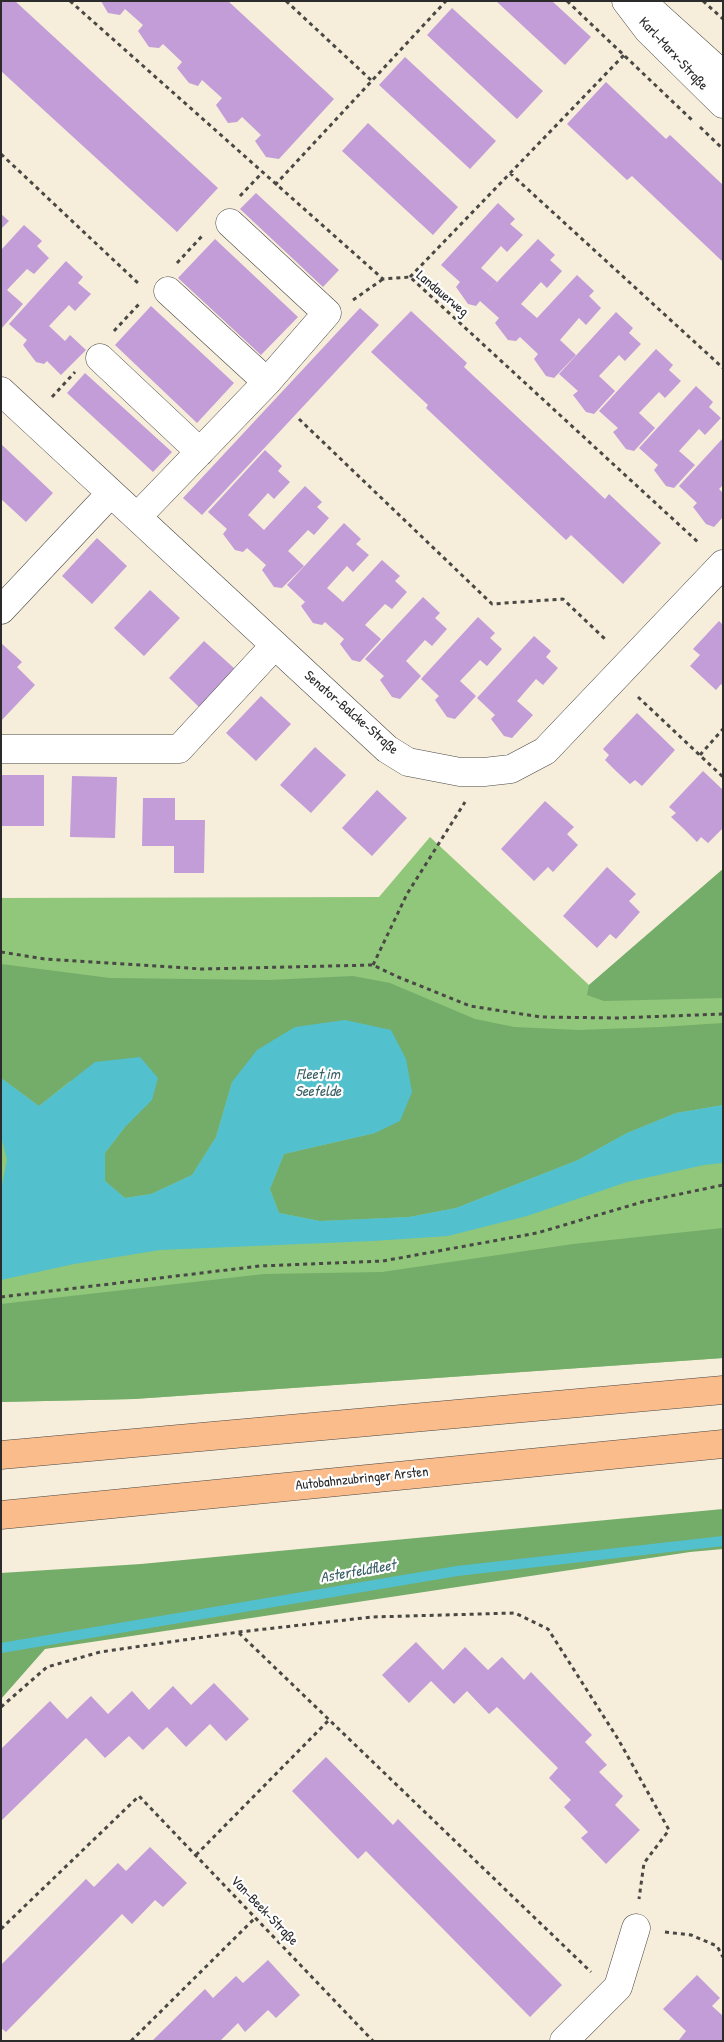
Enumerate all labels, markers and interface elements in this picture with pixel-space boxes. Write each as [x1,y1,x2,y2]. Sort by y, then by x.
street label: Karl-Marx-Straße [635,14,711,94]
street label: Landauerweg [413,267,471,321]
street label: Senator-Balcke-Straße [301,668,401,758]
water label: Fleet im Seefelde [295,1066,341,1101]
street label: Autobahnzubringer Arsten [295,1464,429,1494]
water label: Asterfeldfleet [319,1557,397,1587]
street label: Van-Beek-Straße [227,1873,301,1949]

